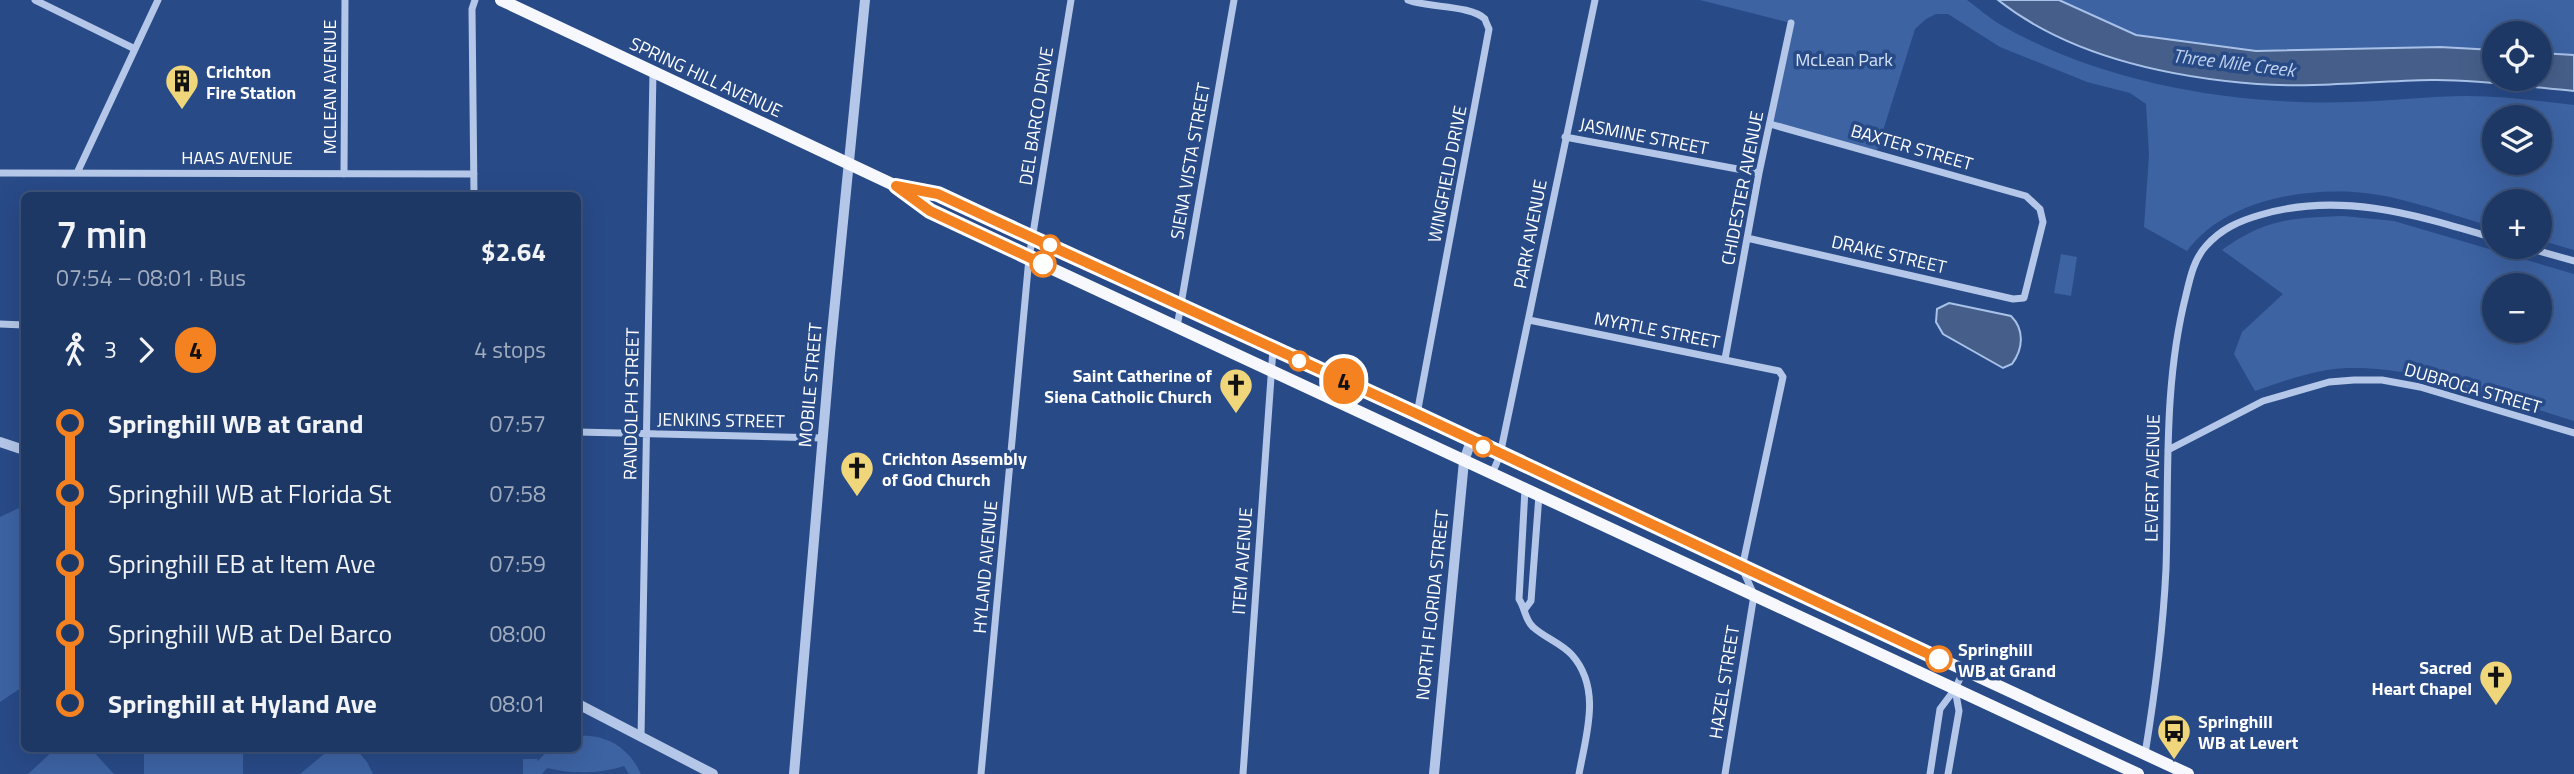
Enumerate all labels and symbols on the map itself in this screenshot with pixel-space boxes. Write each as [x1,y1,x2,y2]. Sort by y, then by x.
street label: MCLEAN AVENUE [316,20,343,154]
street label: SPRING HILL AVENUE [625,30,787,124]
water label: Three Mile Creek [2171,40,2299,84]
street label: DEL BARCO DRIVE [1012,45,1060,187]
park label: McLean Park [1795,46,1893,73]
place label: Crichton Fire Station [206,58,296,106]
building icon: Crichton Fire Station [163,62,201,111]
street label: SIENA VISTA STREET [1163,80,1217,241]
street label: WINGFIELD DRIVE [1420,103,1474,245]
street label: CHIDESTER AVENUE [1714,109,1770,267]
street label: JASMINE STREET [1577,110,1711,162]
street label: BAXTER STREET [1848,117,1977,177]
street label: HAAS AVENUE [181,144,293,171]
street label: PARK AVENUE [1506,177,1554,291]
street label: DRAKE STREET [1829,228,1950,280]
unlabelled marker [1040,235,1060,255]
unlabelled marker [1030,251,1056,277]
street label: MYRTLE STREET [1592,305,1723,356]
street label: MOBILE STREET [791,321,829,448]
street label: RANDOLPH STREET [616,327,646,480]
unlabelled marker [1289,351,1309,371]
street label: DUBROCA STREET [2401,356,2545,421]
line badge: 4 [1321,358,1367,404]
place label: Saint Catherine of Siena Catholic Church [1044,362,1213,410]
church icon: Saint Catherine of Siena Catholic Church [1217,366,1255,415]
street label: JENKINS STREET [657,405,786,435]
street label: LEVERT AVENUE [2137,414,2167,542]
unlabelled marker [1473,437,1493,457]
place label: Crichton Assembly of God Church [882,445,1027,493]
church icon: Crichton Assembly of God Church [838,449,876,498]
street label: HYLAND AVENUE [966,499,1004,635]
street label: ITEM AVENUE [1225,507,1259,615]
street label: NORTH FLORIDA STREET [1409,508,1455,702]
street label: HAZEL STREET [1702,623,1746,741]
place label: Springhill WB at Grand [1958,636,2056,684]
marker: Springhill WB at Grand [1926,646,1952,672]
place label: Sacred Heart Chapel [2372,654,2472,702]
church icon: Sacred Heart Chapel [2477,658,2515,707]
place label: Springhill WB at Levert [2198,708,2299,756]
bus stop icon: Springhill WB at Levert [2155,712,2193,761]

